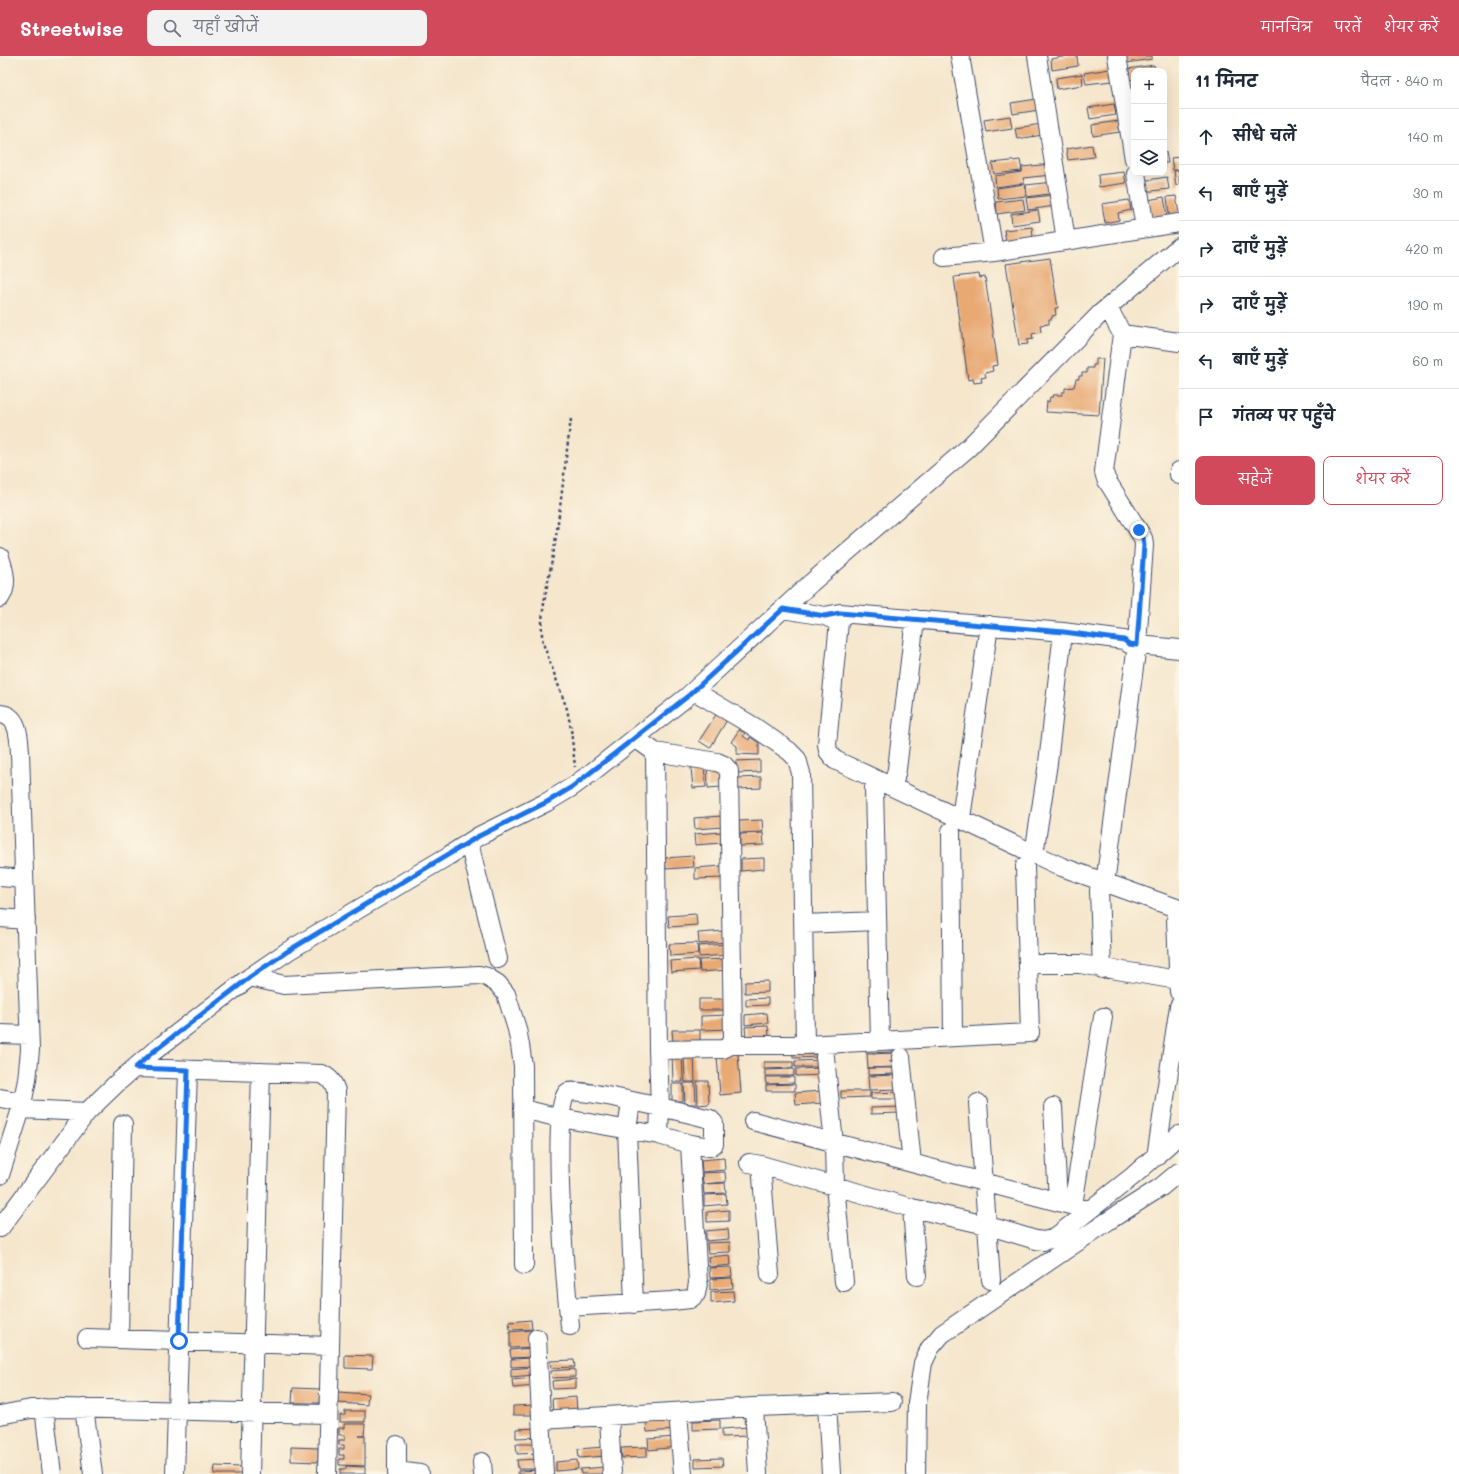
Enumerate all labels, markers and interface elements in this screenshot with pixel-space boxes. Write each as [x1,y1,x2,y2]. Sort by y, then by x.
search box [147,10,427,46]
text: Streetwise [20,16,123,41]
text: यहाँ खोजें [193,16,259,36]
icon: search [161,17,183,39]
text: मानचित्र [1261,17,1312,36]
text: परतें [1334,17,1362,36]
text: शेयर करें [1384,17,1439,36]
map controls [1131,68,1167,176]
button: + [1131,68,1167,104]
text: 11 मिनट [1195,69,1257,91]
text: पैदल · 840 m [1361,72,1443,89]
button: − [1131,104,1167,140]
text: सीधे चलें [1233,125,1296,145]
icon: ahead [1195,126,1217,148]
text: 140 m [1407,128,1443,145]
button: layers [1131,140,1167,176]
text: बाएँ मुड़ें [1233,181,1287,201]
icon: left [1195,182,1217,204]
text: 30 m [1413,184,1443,201]
text: दाएँ मुड़ें [1233,237,1287,257]
icon: right [1195,238,1217,260]
text: 420 m [1406,240,1443,257]
text: दाएँ मुड़ें [1233,293,1287,313]
icon: right [1195,294,1217,316]
text: 190 m [1407,296,1443,313]
text: बाएँ मुड़ें [1233,349,1287,369]
icon: left [1195,350,1217,372]
text: 60 m [1413,352,1443,369]
text: गंतव्य पर पहुँचे [1233,405,1335,425]
icon: arrive [1195,406,1217,428]
button: सहेजें [1195,456,1315,505]
button: शेयर करें [1323,456,1443,505]
route end [1130,521,1148,539]
route start [170,1332,188,1350]

